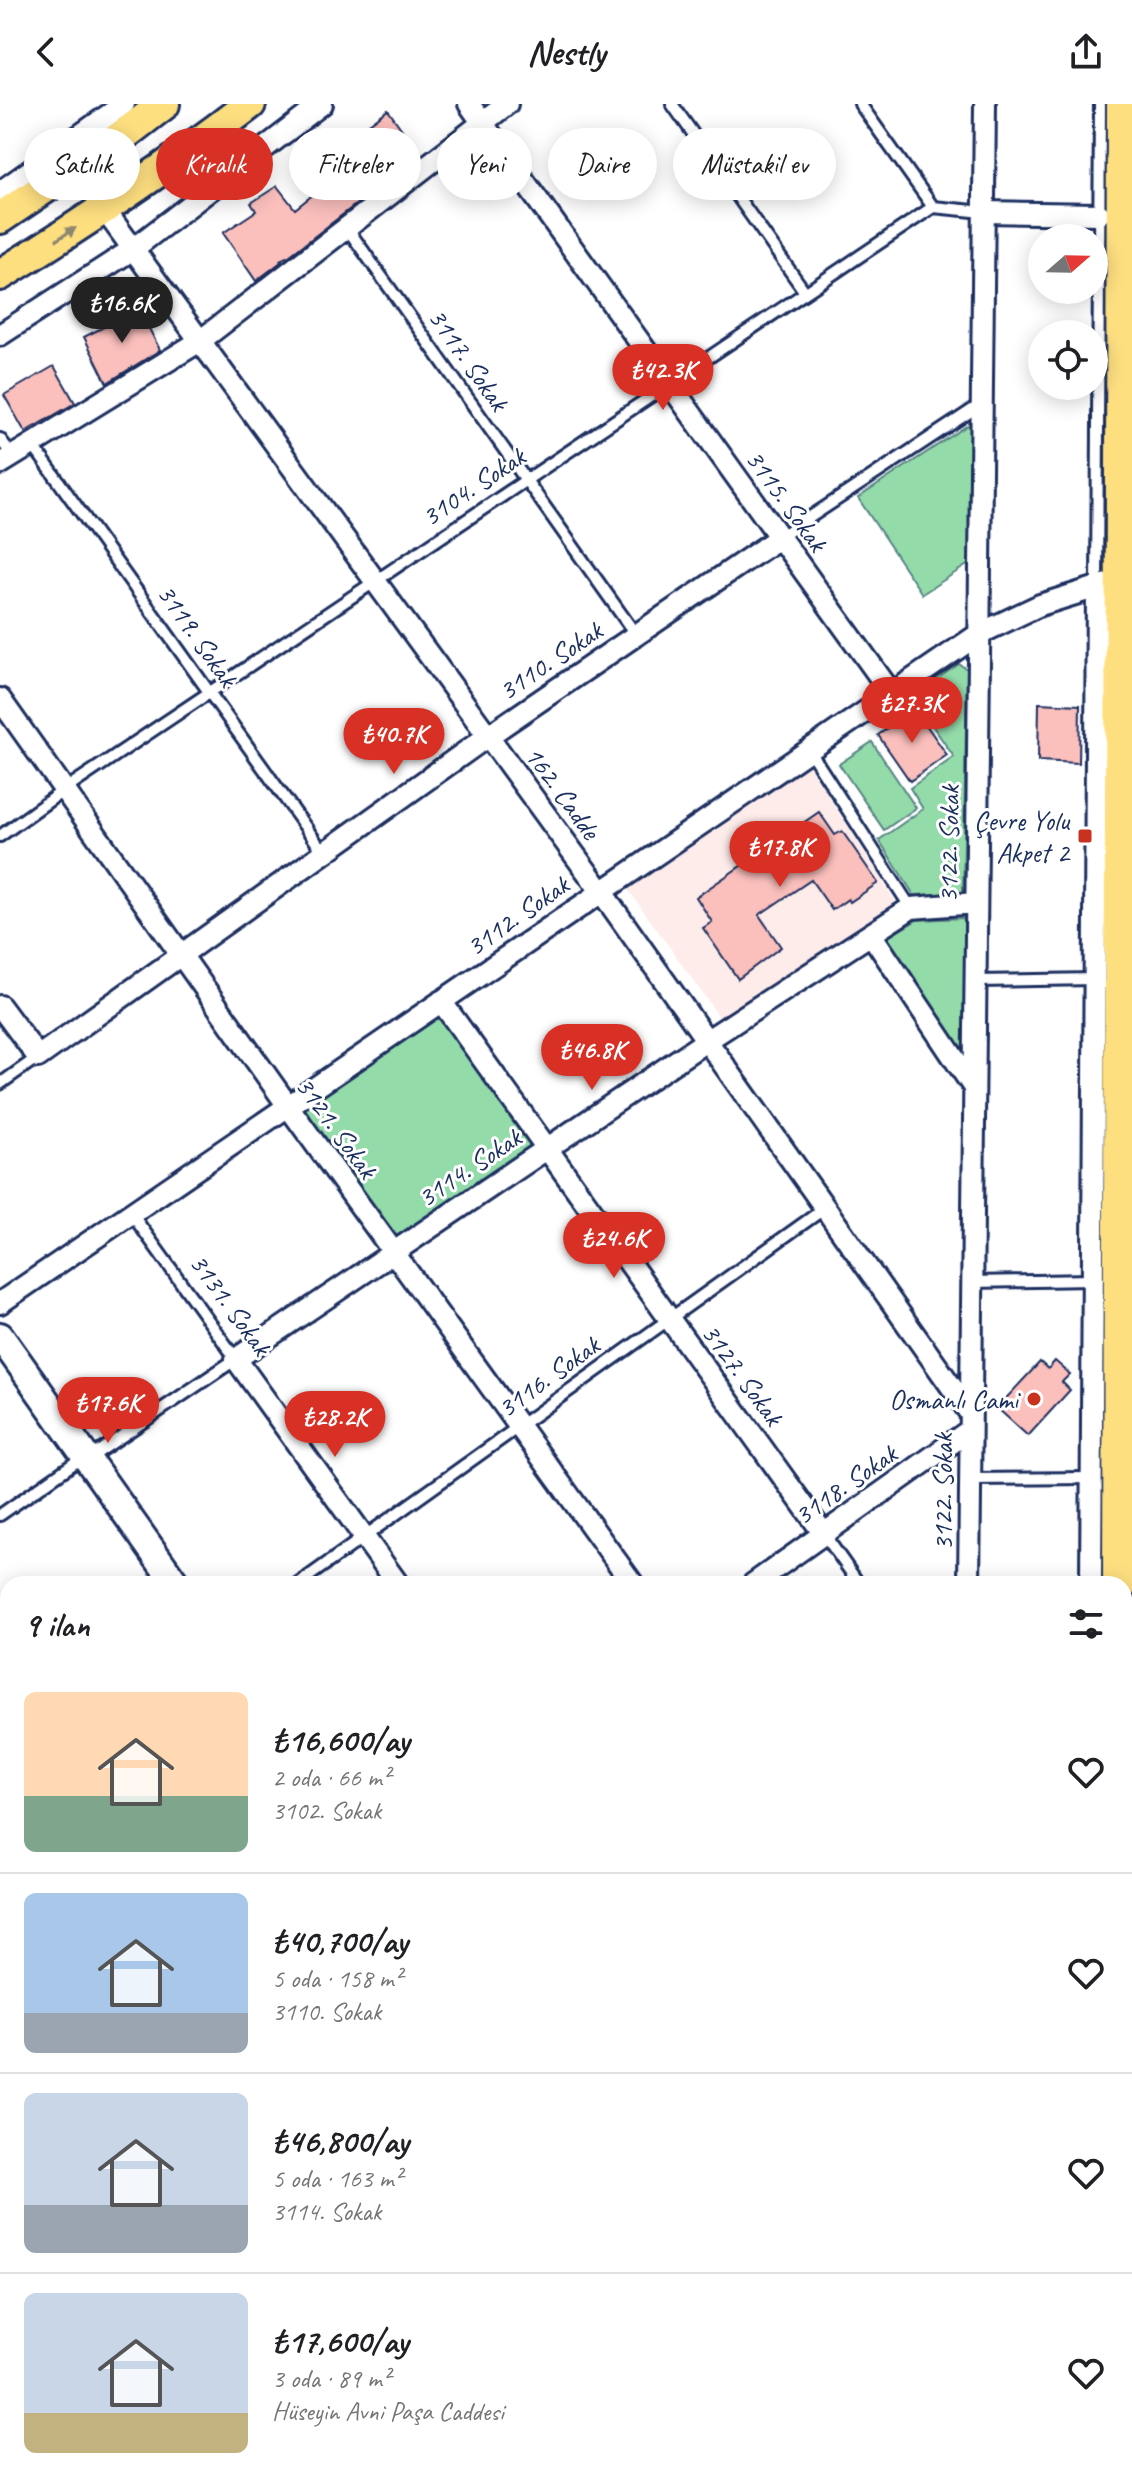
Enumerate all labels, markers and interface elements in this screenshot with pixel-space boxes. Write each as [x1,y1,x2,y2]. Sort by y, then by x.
text: Nestly [527,29,605,75]
icon: back [24,30,68,74]
icon: share [1064,30,1108,74]
chip: Satılık [24,128,140,200]
chip: Kiralık [156,128,273,200]
chip: Filtreler [289,128,421,200]
chip: Yeni [437,128,532,200]
chip: Daire [548,128,657,200]
chip: Müstakil ev [673,128,836,200]
north arrow [1028,224,1108,304]
map controls [1028,224,1108,400]
one-way arrow [55,228,77,242]
pin: ₺16.6K [57,277,187,345]
text: ₺16.6K [89,286,155,319]
street label: 3117. Sokak [421,301,518,419]
button: locate [1028,320,1108,400]
pin: ₺42.3K [598,344,728,412]
text: ₺42.3K [630,353,696,386]
street label: 3104. Sokak [415,438,533,534]
street label: 3115. Sokak [738,442,836,560]
street label: 3119. Sokak [150,577,247,695]
street label: 3110. Sokak [492,612,610,708]
pin: ₺27.3K [847,677,977,745]
text: ₺27.3K [879,686,945,719]
pin: ₺40.7K [329,708,459,776]
text: ₺40.7K [361,717,427,750]
street label: 162. Cadde [517,739,609,847]
street label: 3122. Sokak [930,783,967,903]
place label: Çevre Yolu Akpet 2 [974,803,1071,870]
pin: ₺17.8K [715,821,845,889]
marker: Çevre Yolu Akpet 2 [1076,827,1094,845]
text: ₺17.8K [747,830,813,863]
street label: 3112. Sokak [459,866,577,963]
pin: ₺46.8K [527,1024,657,1092]
text: ₺46.8K [559,1033,625,1066]
street label: 3121. Sokak [288,1069,386,1187]
street label: 3114. Sokak [411,1119,529,1215]
pin: ₺24.6K [549,1212,679,1280]
text: ₺24.6K [581,1221,647,1254]
street label: 3131. Sokak [182,1246,280,1364]
street label: 3127. Sokak [694,1316,792,1434]
street label: 3116. Sokak [490,1327,608,1425]
pin: ₺17.6K [43,1377,173,1445]
place label: Osmanlı Cami [889,1382,1022,1417]
text: ₺17.6K [75,1386,141,1419]
marker: Osmanlı Cami [1025,1390,1043,1408]
pin: ₺28.2K [270,1391,400,1459]
text: ₺28.2K [302,1400,368,1433]
street label: 3122. Sokak [925,1431,960,1551]
street label: 3118. Sokak [787,1435,905,1532]
icon: filters [1064,1602,1108,1646]
text: 9 ilan [24,1603,89,1646]
text: ₺16,600/ay [272,1718,409,1761]
icon: home [88,1724,184,1820]
icon: heart [1064,1750,1108,1794]
text: 2 oda · 66 m² [272,1761,390,1794]
text: 3102. Sokak [272,1794,381,1827]
text: ₺40,700/ay [272,1919,408,1962]
icon: home [88,1925,184,2021]
icon: heart [1064,1951,1108,1995]
text: 5 oda · 158 m² [272,1962,402,1995]
text: 3110. Sokak [272,1995,381,2028]
text: ₺46,800/ay [272,2119,409,2162]
icon: home [88,2125,184,2221]
icon: heart [1064,2151,1108,2195]
text: 5 oda · 163 m² [272,2162,402,2195]
text: 3114. Sokak [272,2195,381,2228]
text: ₺17,600/ay [272,2319,408,2362]
icon: home [88,2325,184,2421]
icon: heart [1064,2351,1108,2395]
text: 3 oda · 89 m² [272,2362,390,2395]
text: Hüseyin Avni Paşa Caddesi [272,2395,504,2428]

